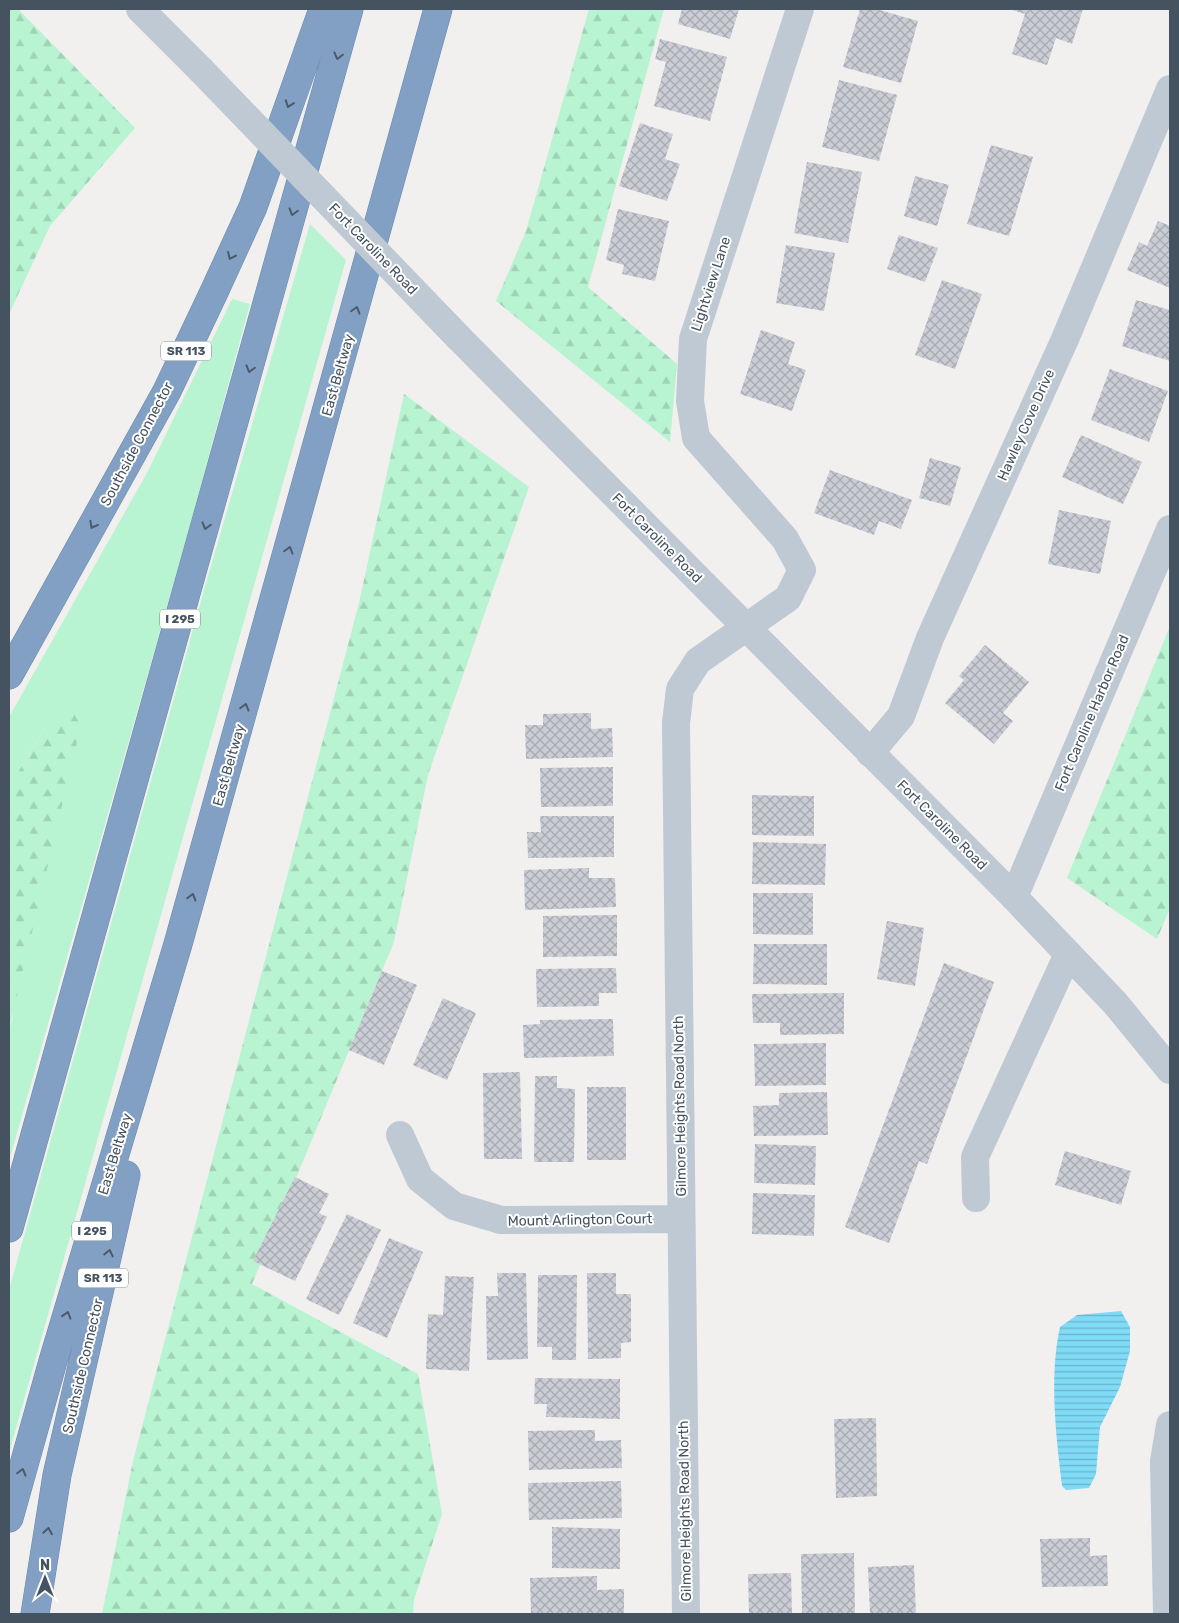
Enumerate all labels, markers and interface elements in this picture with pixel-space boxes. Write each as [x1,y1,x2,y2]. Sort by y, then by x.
one-way arrow [333,51,343,60]
one-way arrow [285,99,295,108]
street label: Fort Caroline Road [325,200,421,298]
one-way arrow [289,208,299,216]
street label: Lightview Lane [688,234,734,334]
one-way arrow [226,251,237,260]
one-way arrow [350,305,361,314]
street label: East Beltway [318,332,358,418]
road number: SR 113 [161,342,211,361]
one-way arrow [245,364,255,373]
street label: Hawley Cove Drive [994,366,1058,483]
street label: Southside Connector [97,378,177,509]
street label: Fort Caroline Road [608,489,706,587]
one-way arrow [90,520,100,529]
one-way arrow [202,521,212,529]
one-way arrow [283,547,293,555]
road number: I 295 [160,610,200,628]
street label: Fort Caroline Harbor Road [1051,632,1133,794]
one-way arrow [239,702,250,711]
street label: East Beltway [209,722,249,808]
street label: Fort Caroline Road [893,776,991,874]
one-way arrow [186,893,196,902]
street label: Gilmore Heights Road North [670,1015,690,1197]
street label: East Beltway [94,1111,136,1197]
street label: Mount Arlington Court [507,1210,653,1230]
road number: I 295 [72,1222,112,1240]
one-way arrow [103,1249,114,1258]
road number: SR 113 [78,1268,128,1288]
street label: Southside Connector [59,1296,107,1435]
one-way arrow [61,1312,71,1320]
street label: Gilmore Heights Road North [675,1420,695,1602]
one-way arrow [16,1467,27,1476]
one-way arrow [42,1527,53,1535]
north arrow [20,1553,70,1603]
text: N [40,1557,50,1574]

